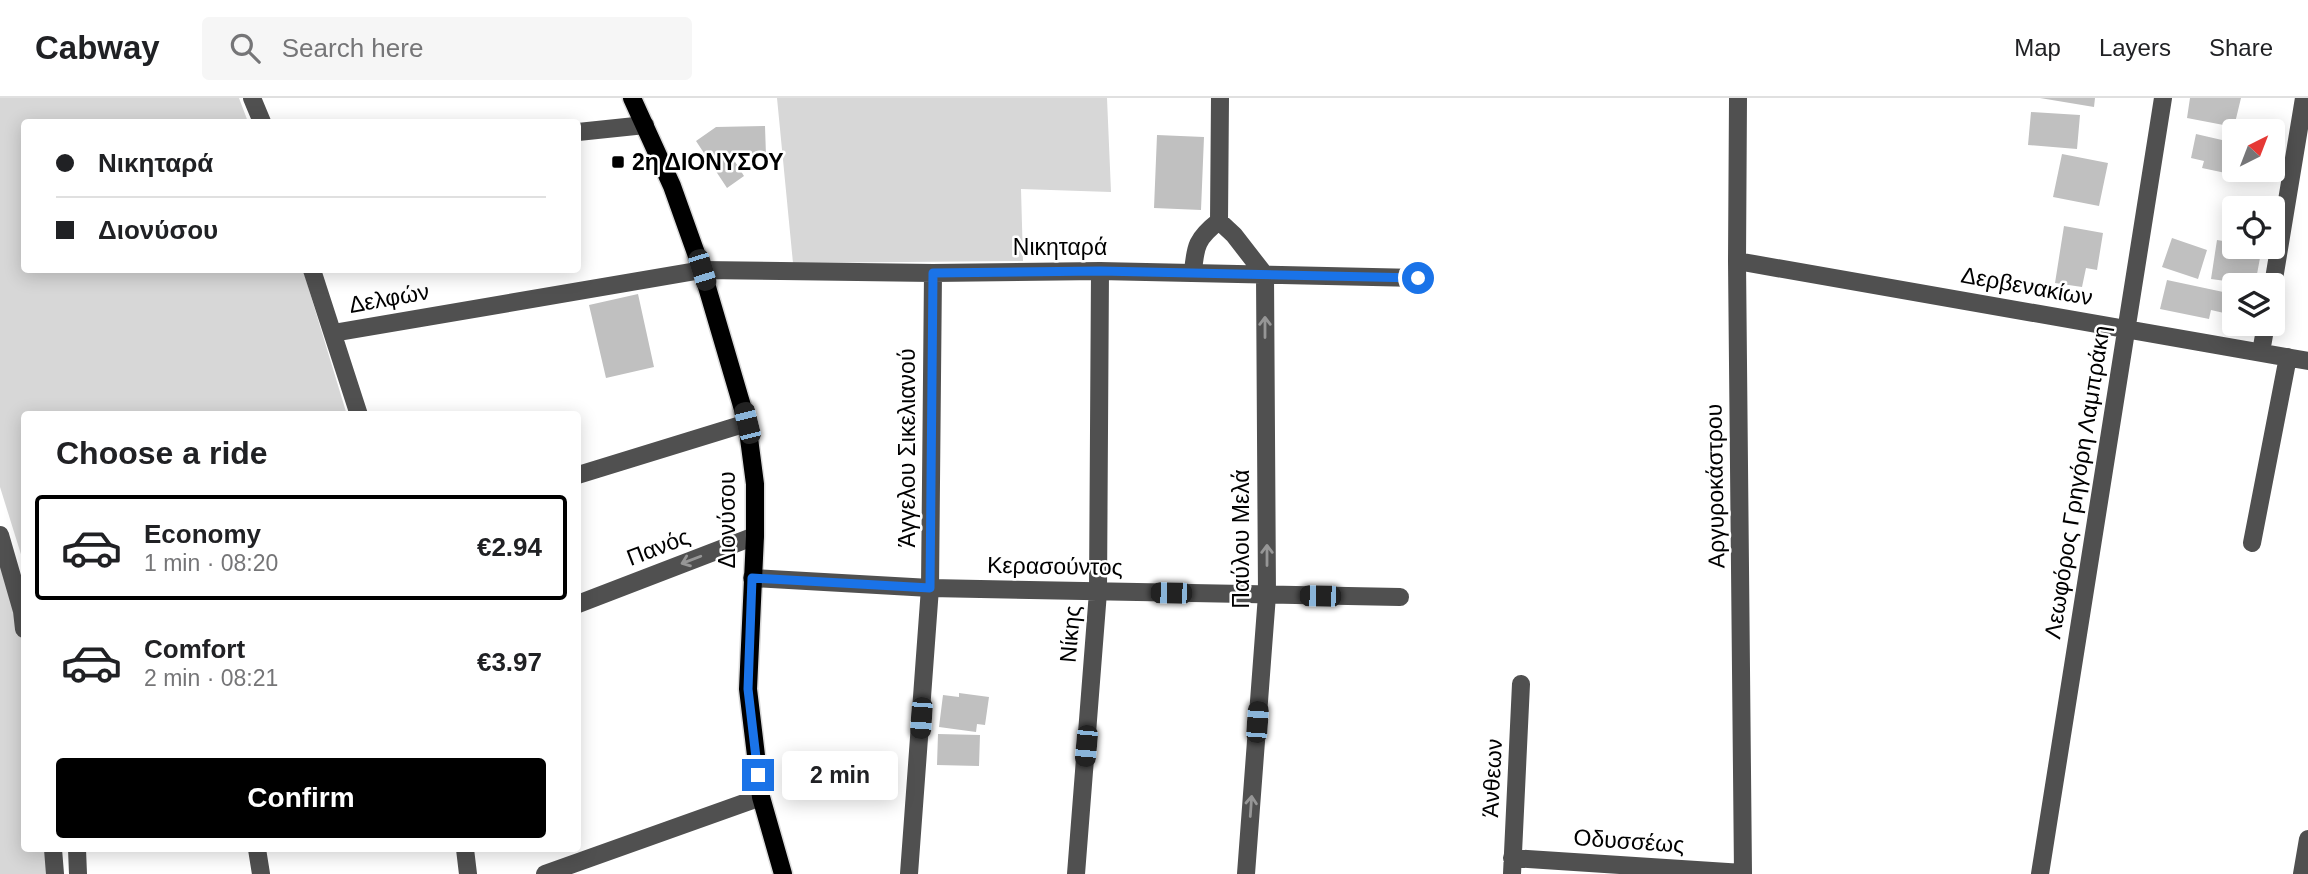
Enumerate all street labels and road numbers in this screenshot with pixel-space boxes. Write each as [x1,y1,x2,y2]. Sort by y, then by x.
street label: Νικηταρά [1013,234,1107,260]
street label: Δερβενακίων [1959,262,2095,310]
street label: Δελφών [347,278,431,318]
street label: Λεωφόρος Γρηγόρη Λαμπράκη [2039,323,2115,641]
street label: Άγγελου Σικελιανού [894,349,920,547]
street label: Αργυροκάστρου [1701,403,1729,569]
street label: Παύλου Μελά [1228,469,1254,609]
street label: Διονύσου [714,472,740,568]
street label: Πανός [623,523,693,571]
street label: Κερασούντος [987,552,1123,580]
street label: Νίκης [1055,604,1085,664]
street label: Άνθεων [1477,738,1507,818]
street label: Οδυσσέως [1573,824,1685,858]

